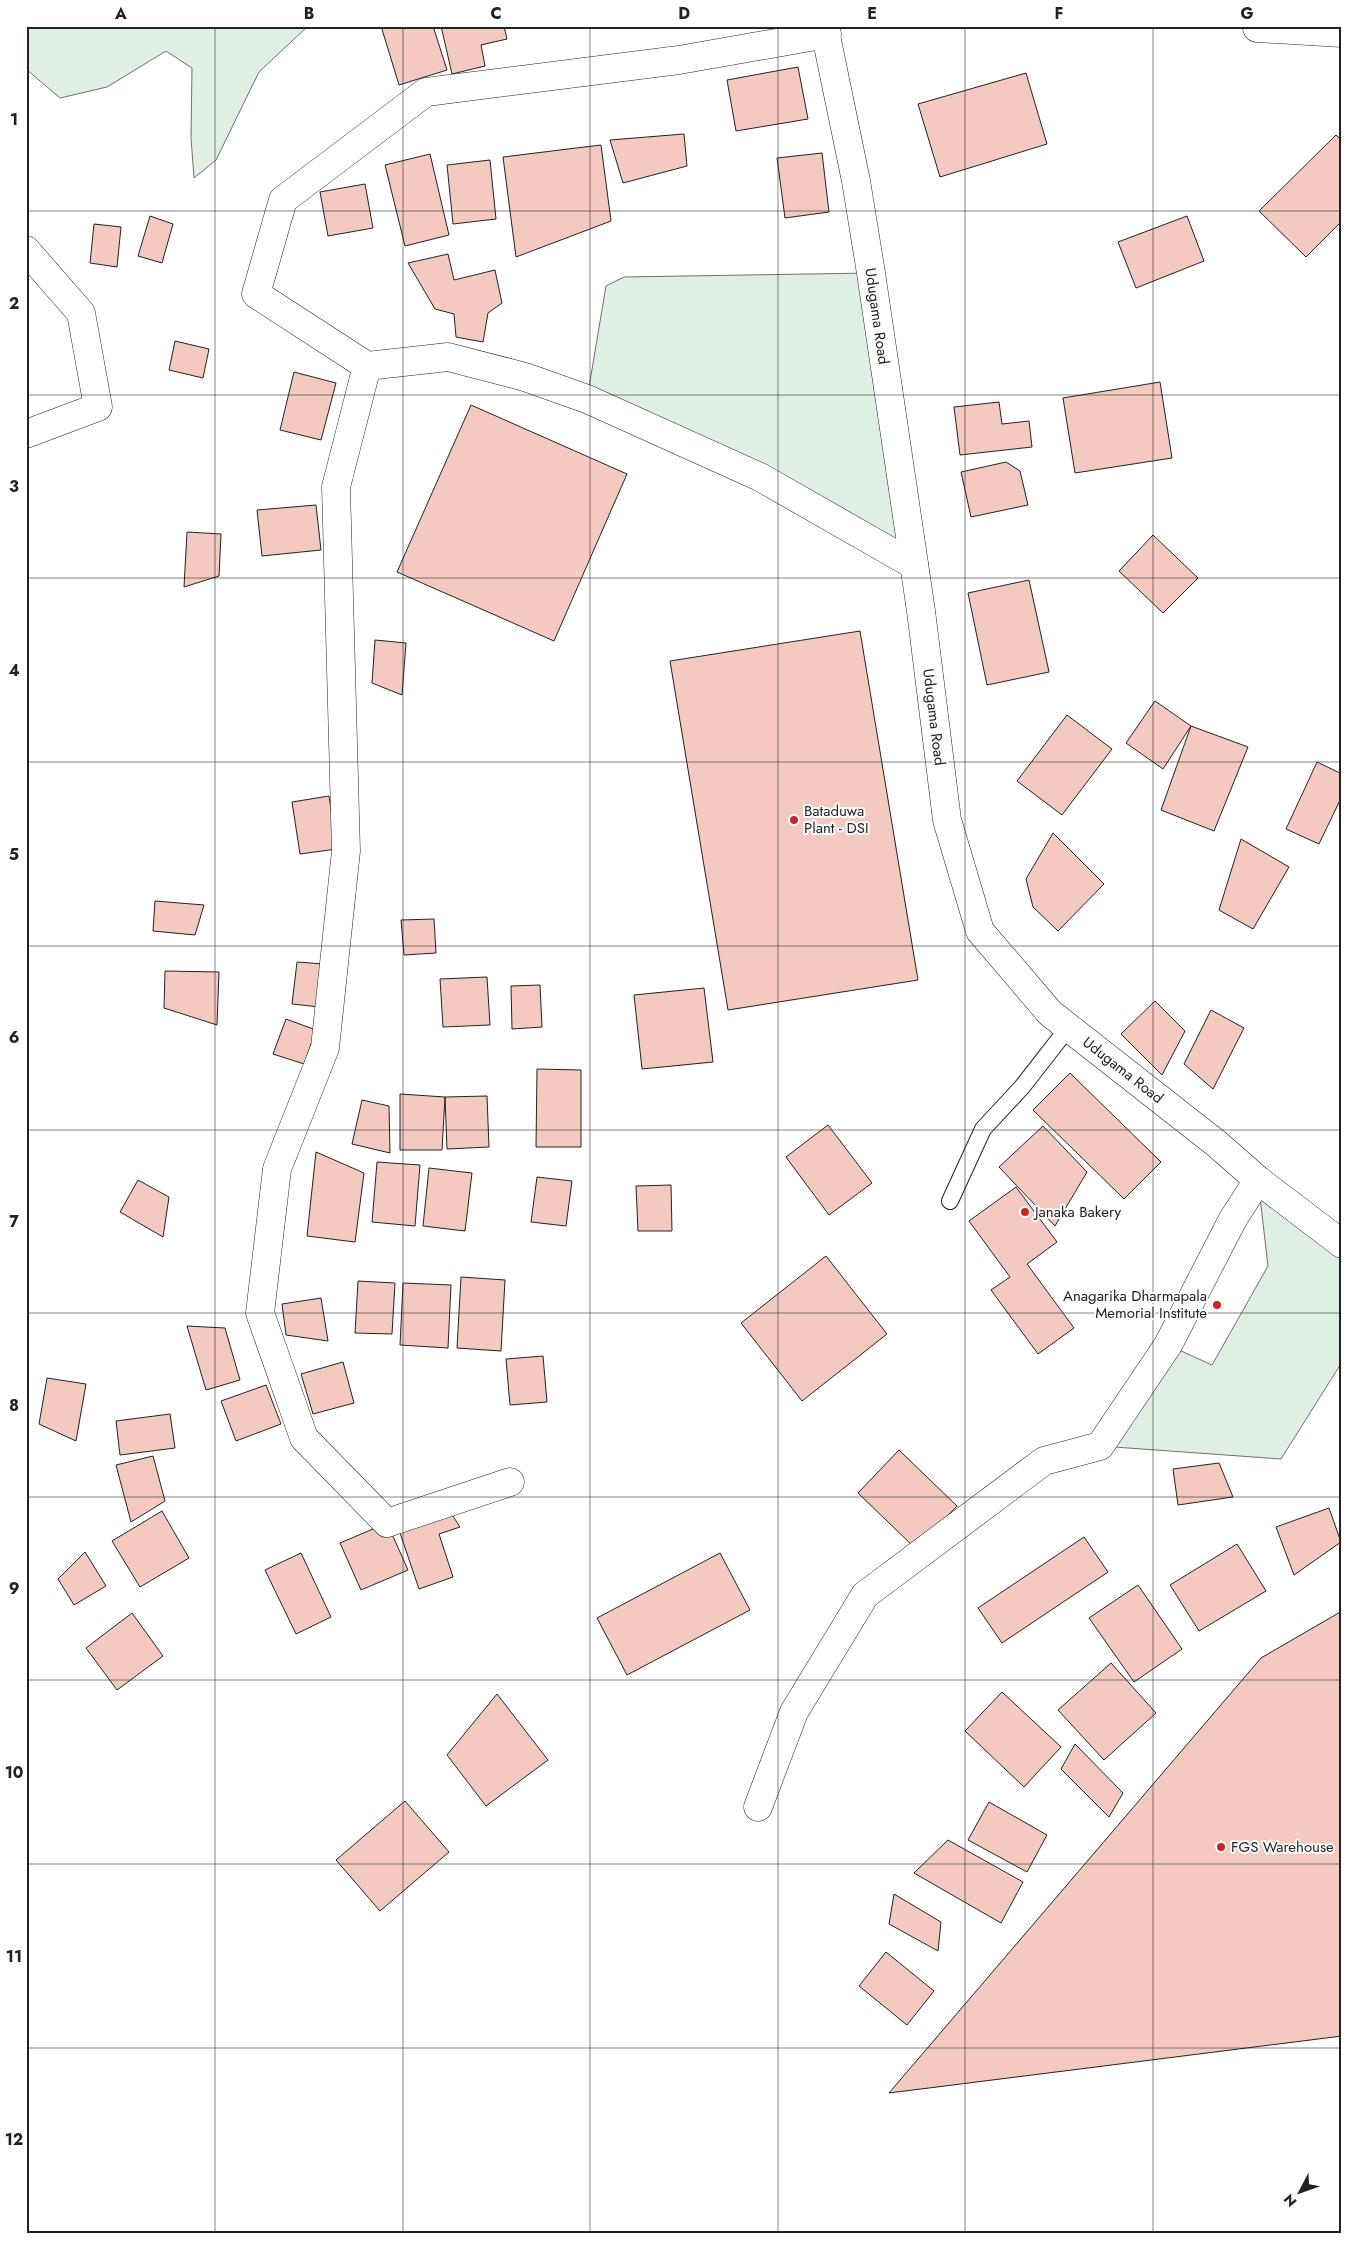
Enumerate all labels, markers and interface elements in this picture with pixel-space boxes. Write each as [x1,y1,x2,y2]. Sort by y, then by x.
text: A [114,2,127,25]
text: B [304,2,314,25]
text: C [490,2,502,25]
text: D [678,2,690,25]
text: E [867,2,877,25]
text: F [1055,2,1063,25]
text: G [1240,2,1254,25]
text: 1 [10,108,18,131]
street label: Udugama Road [859,266,895,366]
text: 2 [9,292,19,315]
text: 3 [9,475,19,498]
text: 4 [8,659,20,682]
street label: Udugama Road [917,667,951,767]
place label: Bataduwa Plant - DSI [804,800,869,839]
marker: Bataduwa Plant - DSI [788,814,800,826]
text: 5 [9,843,19,866]
text: 6 [9,1026,19,1049]
street label: Udugama Road [1078,1031,1168,1109]
place label: Janaka Bakery [1033,1201,1122,1223]
marker: Janaka Bakery [1019,1206,1031,1218]
text: 7 [9,1210,19,1233]
place label: Anagarika Dharmapala Memorial Institute [1063,1285,1207,1324]
marker: Anagarika Dharmapala Memorial Institute [1211,1299,1223,1311]
text: 8 [9,1394,19,1417]
text: 9 [9,1577,19,1600]
text: 10 [5,1761,23,1784]
place label: FGS Warehouse [1231,1836,1334,1858]
marker: FGS Warehouse [1215,1841,1227,1853]
text: 11 [6,1945,22,1968]
text: 12 [5,2128,23,2151]
north arrow [1276,2166,1326,2216]
text: N [1279,2190,1301,2211]

